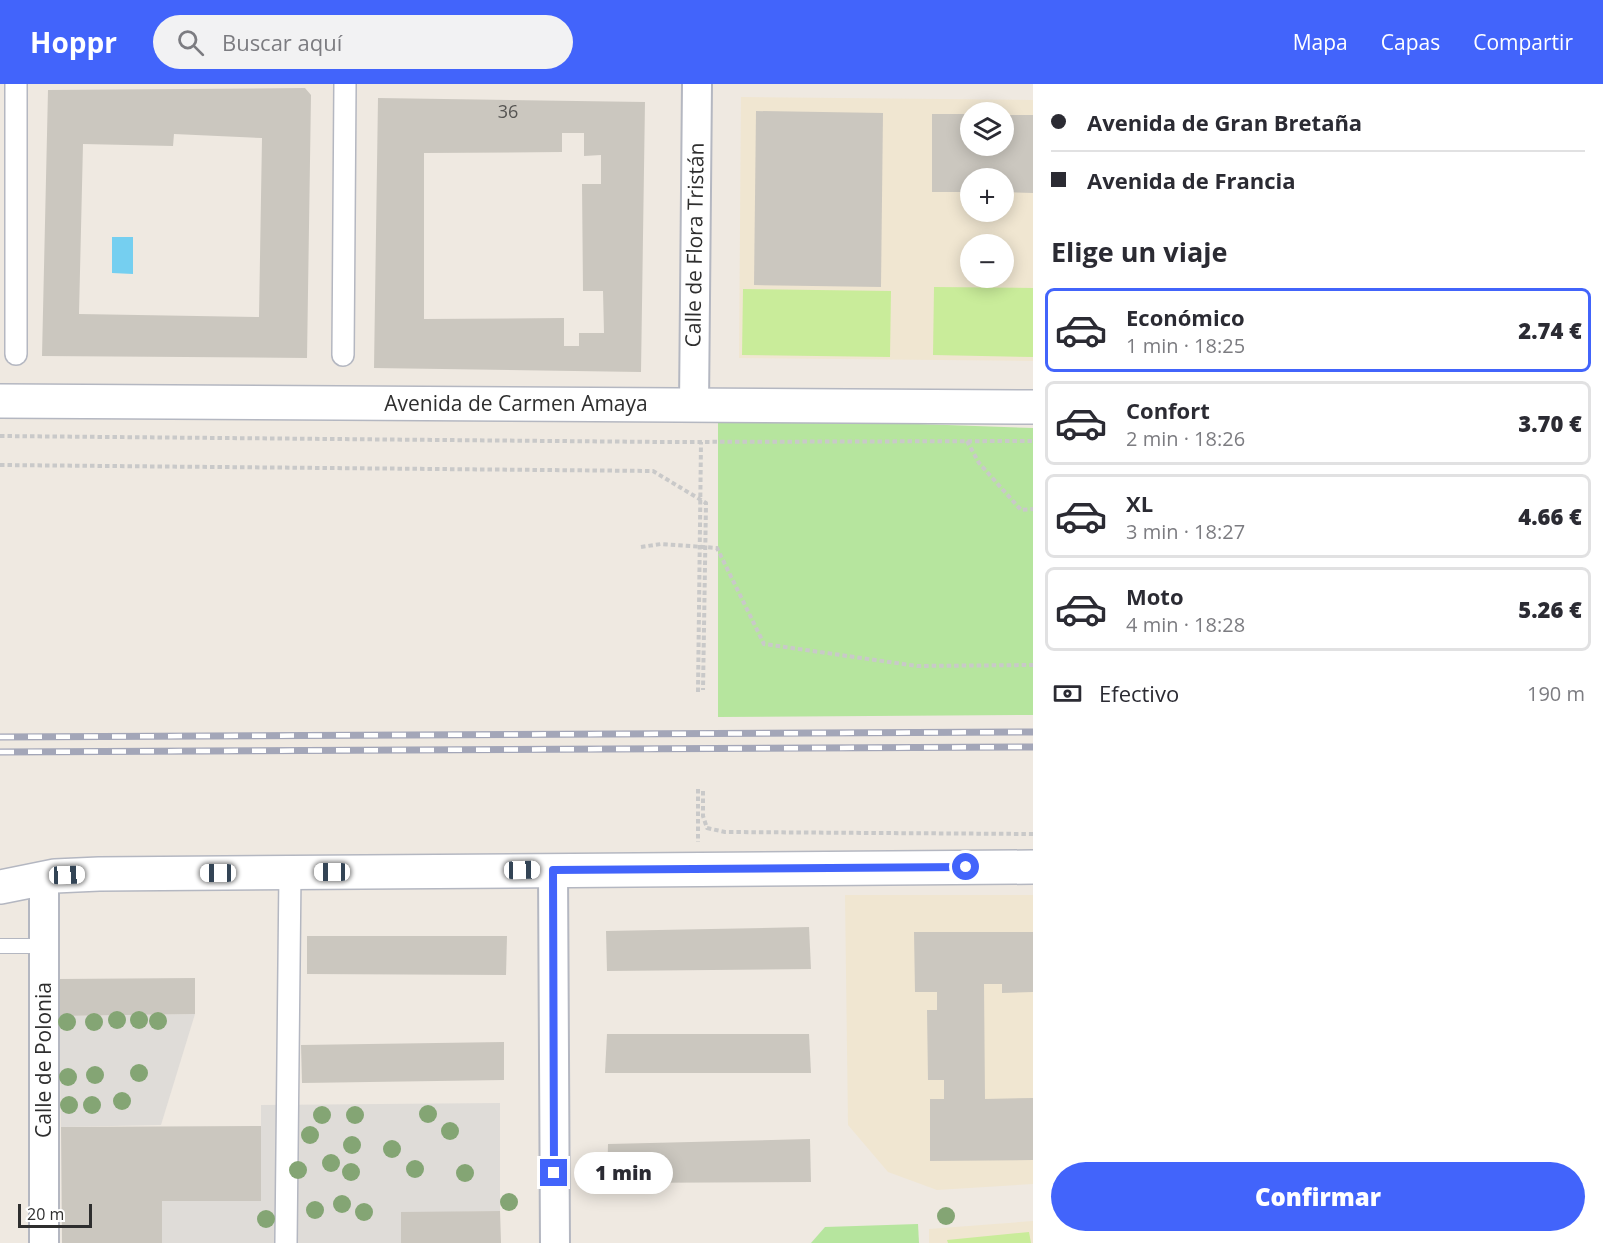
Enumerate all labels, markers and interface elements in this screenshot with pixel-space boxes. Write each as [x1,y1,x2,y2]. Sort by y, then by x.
search box [153,15,573,69]
text: Hoppr [30,23,117,61]
icon: search [174,26,207,59]
text: Buscar aquí [222,27,342,57]
text: Mapa [1293,28,1348,56]
text: Capas [1381,28,1440,56]
text: Compartir [1473,28,1573,56]
house number: 36 [498,99,518,123]
map controls [960,102,1014,288]
button: layers [960,102,1014,156]
text: Avenida de Gran Bretaña [1087,107,1362,137]
street label: Calle de Flora Tristán [678,142,710,348]
text: Avenida de Francia [1087,165,1296,195]
button: + [960,168,1014,222]
text: Elige un viaje [1051,233,1227,270]
button: − [960,234,1014,288]
text: Económico [1126,302,1245,332]
icon: car [1054,303,1108,357]
text: 2.74 € [1518,315,1582,345]
text: 1 min · 18:25 [1126,332,1245,359]
street label: Avenida de Carmen Amaya [384,389,648,417]
text: Confort [1126,395,1210,425]
icon: car [1054,396,1108,450]
text: 3.70 € [1518,408,1582,438]
text: 2 min · 18:26 [1126,425,1245,452]
text: XL [1126,488,1153,518]
icon: car [1054,489,1108,543]
text: 4.66 € [1518,501,1582,531]
text: 3 min · 18:27 [1126,518,1245,545]
text: Moto [1126,581,1184,611]
icon: car [1054,582,1108,636]
text: 5.26 € [1518,594,1582,624]
text: 4 min · 18:28 [1126,611,1245,638]
icon: cash [1051,677,1084,710]
text: Efectivo [1099,678,1179,708]
text: 190 m [1527,680,1585,707]
route start [952,853,979,880]
car [504,861,540,879]
car [314,863,350,881]
car [200,864,236,882]
car [49,865,85,885]
street label: Calle de Polonia [29,982,57,1138]
callout: 1 min [575,1152,674,1194]
route end [540,1159,567,1186]
text: 1 min [595,1159,652,1186]
button: Confirmar [1051,1162,1585,1231]
scale bar [18,1201,92,1228]
text: 20 m [27,1203,64,1225]

